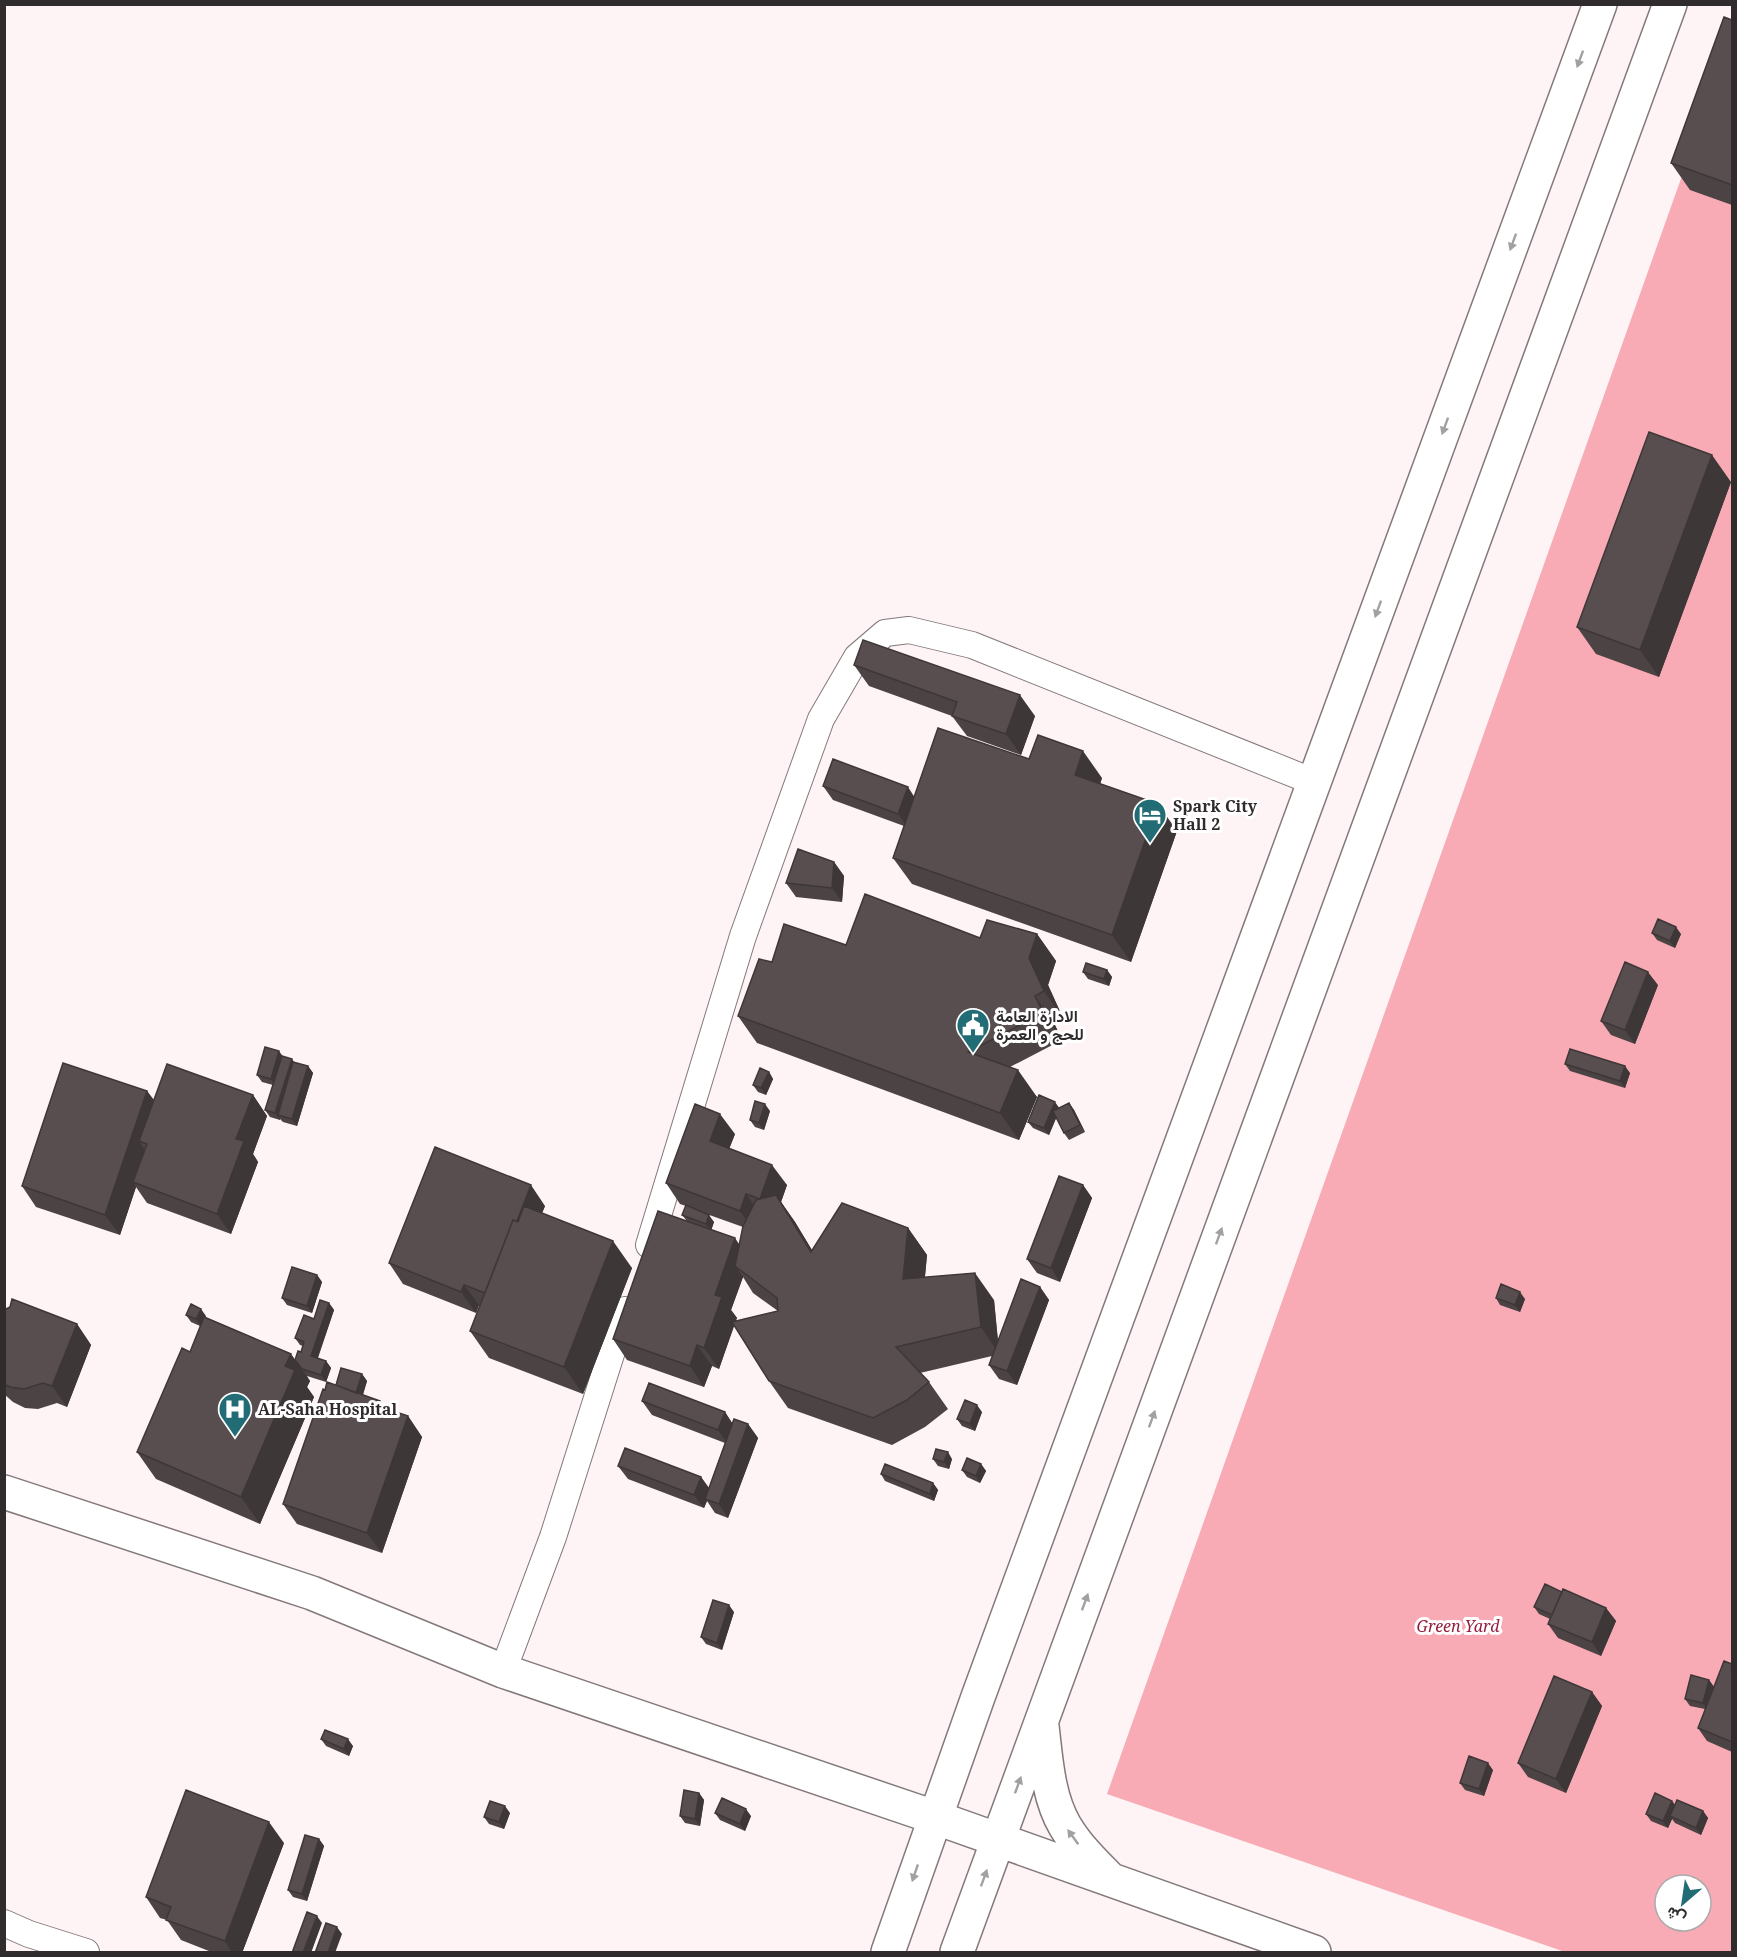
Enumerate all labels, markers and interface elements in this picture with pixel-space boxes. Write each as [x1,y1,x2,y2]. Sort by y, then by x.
one-way arrow [1574,51,1584,69]
one-way arrow [1507,234,1517,252]
one-way arrow [1440,417,1450,435]
one-way arrow [1373,600,1383,618]
place label: Spark City Hall 2 [1173,795,1258,835]
hotel icon: Spark City Hall 2 [1132,797,1168,844]
place label: الادارة العامة للحج و العمرة [996,1005,1084,1046]
public building icon: الادارة العامة للحج و العمرة [955,1007,991,1054]
one-way arrow [1214,1227,1224,1245]
hospital icon: AL-Saha Hospital [217,1391,253,1438]
place label: AL-Saha Hospital [258,1398,397,1420]
one-way arrow [1147,1410,1157,1428]
one-way arrow [1080,1593,1090,1611]
park label: Green Yard [1417,1615,1500,1637]
one-way arrow [1013,1776,1023,1794]
one-way arrow [1067,1829,1079,1845]
one-way arrow [910,1864,920,1882]
one-way arrow [980,1869,989,1887]
north arrow [1653,1873,1713,1933]
text: ش [1662,1902,1689,1930]

